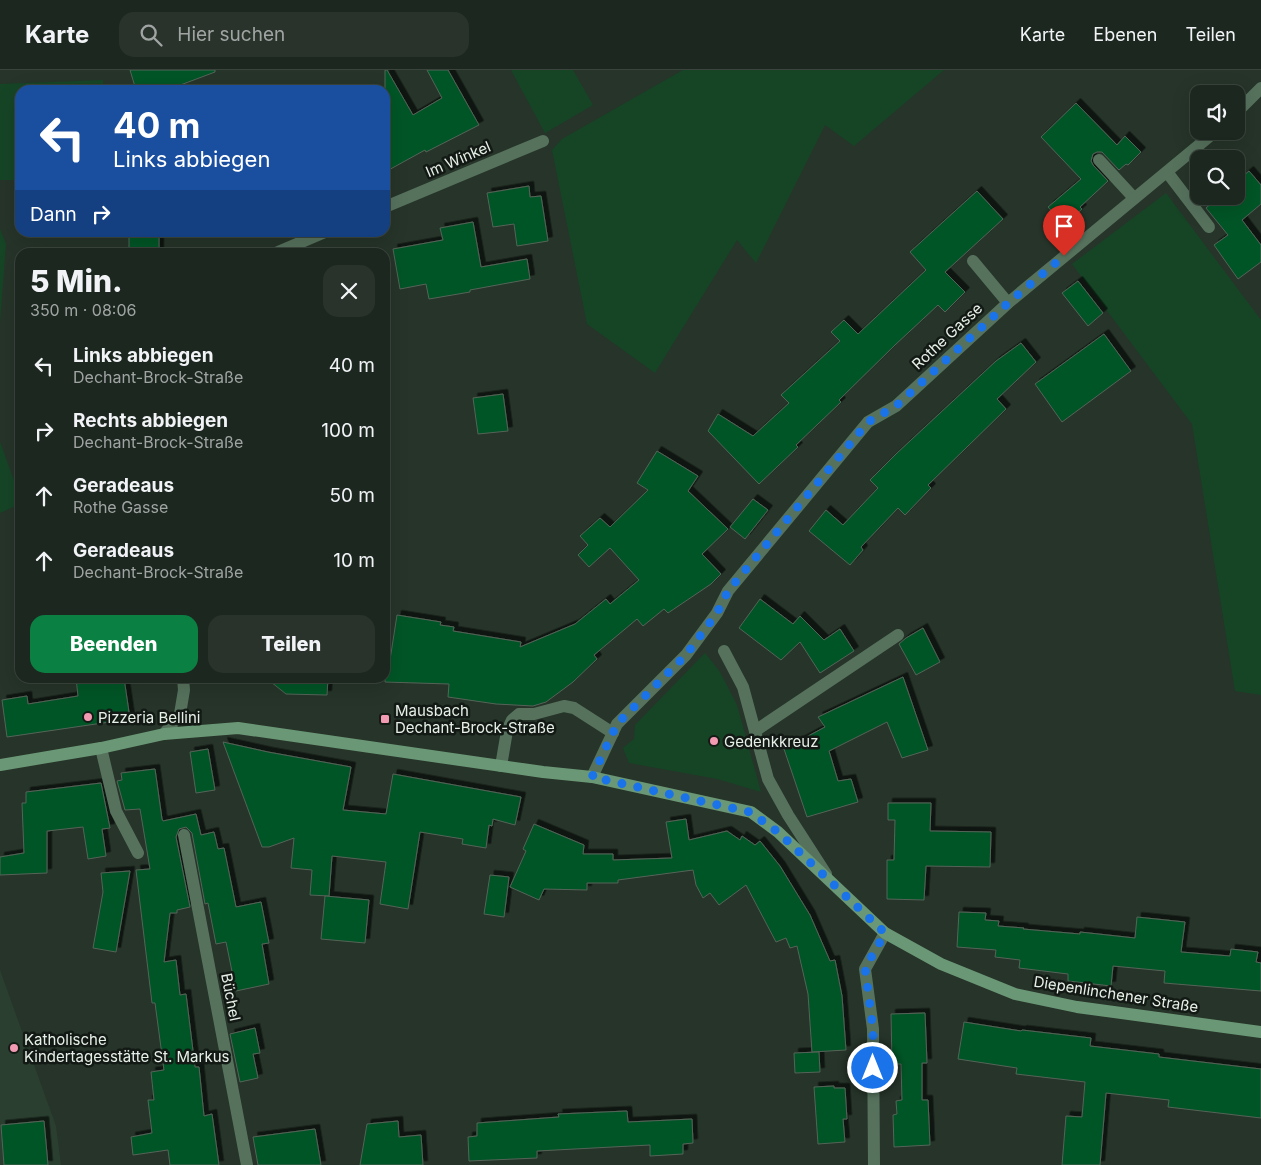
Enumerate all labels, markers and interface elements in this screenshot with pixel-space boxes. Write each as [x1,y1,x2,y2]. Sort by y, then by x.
search box [119,12,469,57]
text: Karte [25,20,89,49]
icon: search [137,21,165,49]
text: Hier suchen [177,23,285,46]
text: Karte [1020,24,1065,45]
text: Ebenen [1093,24,1157,45]
text: Teilen [1185,24,1236,45]
map controls [1190,85,1245,205]
button: sound [1190,85,1245,140]
text: 40 m [113,104,201,146]
icon: left [30,105,95,170]
street label: Im Winkel [423,137,493,181]
text: Links abbiegen [113,146,270,172]
button: search [1190,150,1245,205]
icon: right [87,200,115,228]
text: Dann [30,203,77,226]
pin [1043,205,1085,256]
icon: arrive [1050,212,1078,240]
text: 5 Min. [30,263,123,299]
button: close [323,265,375,317]
street label: Rothe Gasse [908,299,986,373]
text: 350 m · 08:06 [30,300,136,320]
text: Links abbiegen [73,344,214,367]
icon: left [30,352,58,380]
text: 40 m [329,354,375,377]
text: Dechant-Brock-Straße [73,367,243,387]
text: Rechts abbiegen [73,409,228,432]
icon: right [30,417,58,445]
text: 100 m [321,419,375,442]
text: Dechant-Brock-Straße [73,432,243,452]
text: Geradeaus [73,474,174,497]
icon: ahead [30,482,58,510]
text: 50 m [329,484,375,507]
text: Rothe Gasse [73,497,168,517]
text: Geradeaus [73,539,174,562]
icon: ahead [30,547,58,575]
text: 10 m [333,549,375,572]
text: Dechant-Brock-Straße [73,562,243,582]
button: Beenden [30,615,198,673]
button: Teilen [208,615,375,673]
place label: Mausbach Dechant-Brock-Straße [395,701,555,737]
place label: Pizzeria Bellini [98,708,200,727]
marker: Pizzeria Bellini [82,711,94,723]
marker: Mausbach Dechant-Brock-Straße [379,713,391,725]
place label: Gedenkkreuz [724,732,819,751]
marker: Gedenkkreuz [708,735,720,747]
street label: Büchel [217,971,245,1023]
street label: Diepenlinchener Straße [1032,972,1200,1016]
place label: Katholische Kindertagesstätte St. Markus [24,1030,229,1066]
position arrow [846,1041,898,1093]
marker: Katholische Kindertagesstätte St. Markus [8,1042,20,1054]

